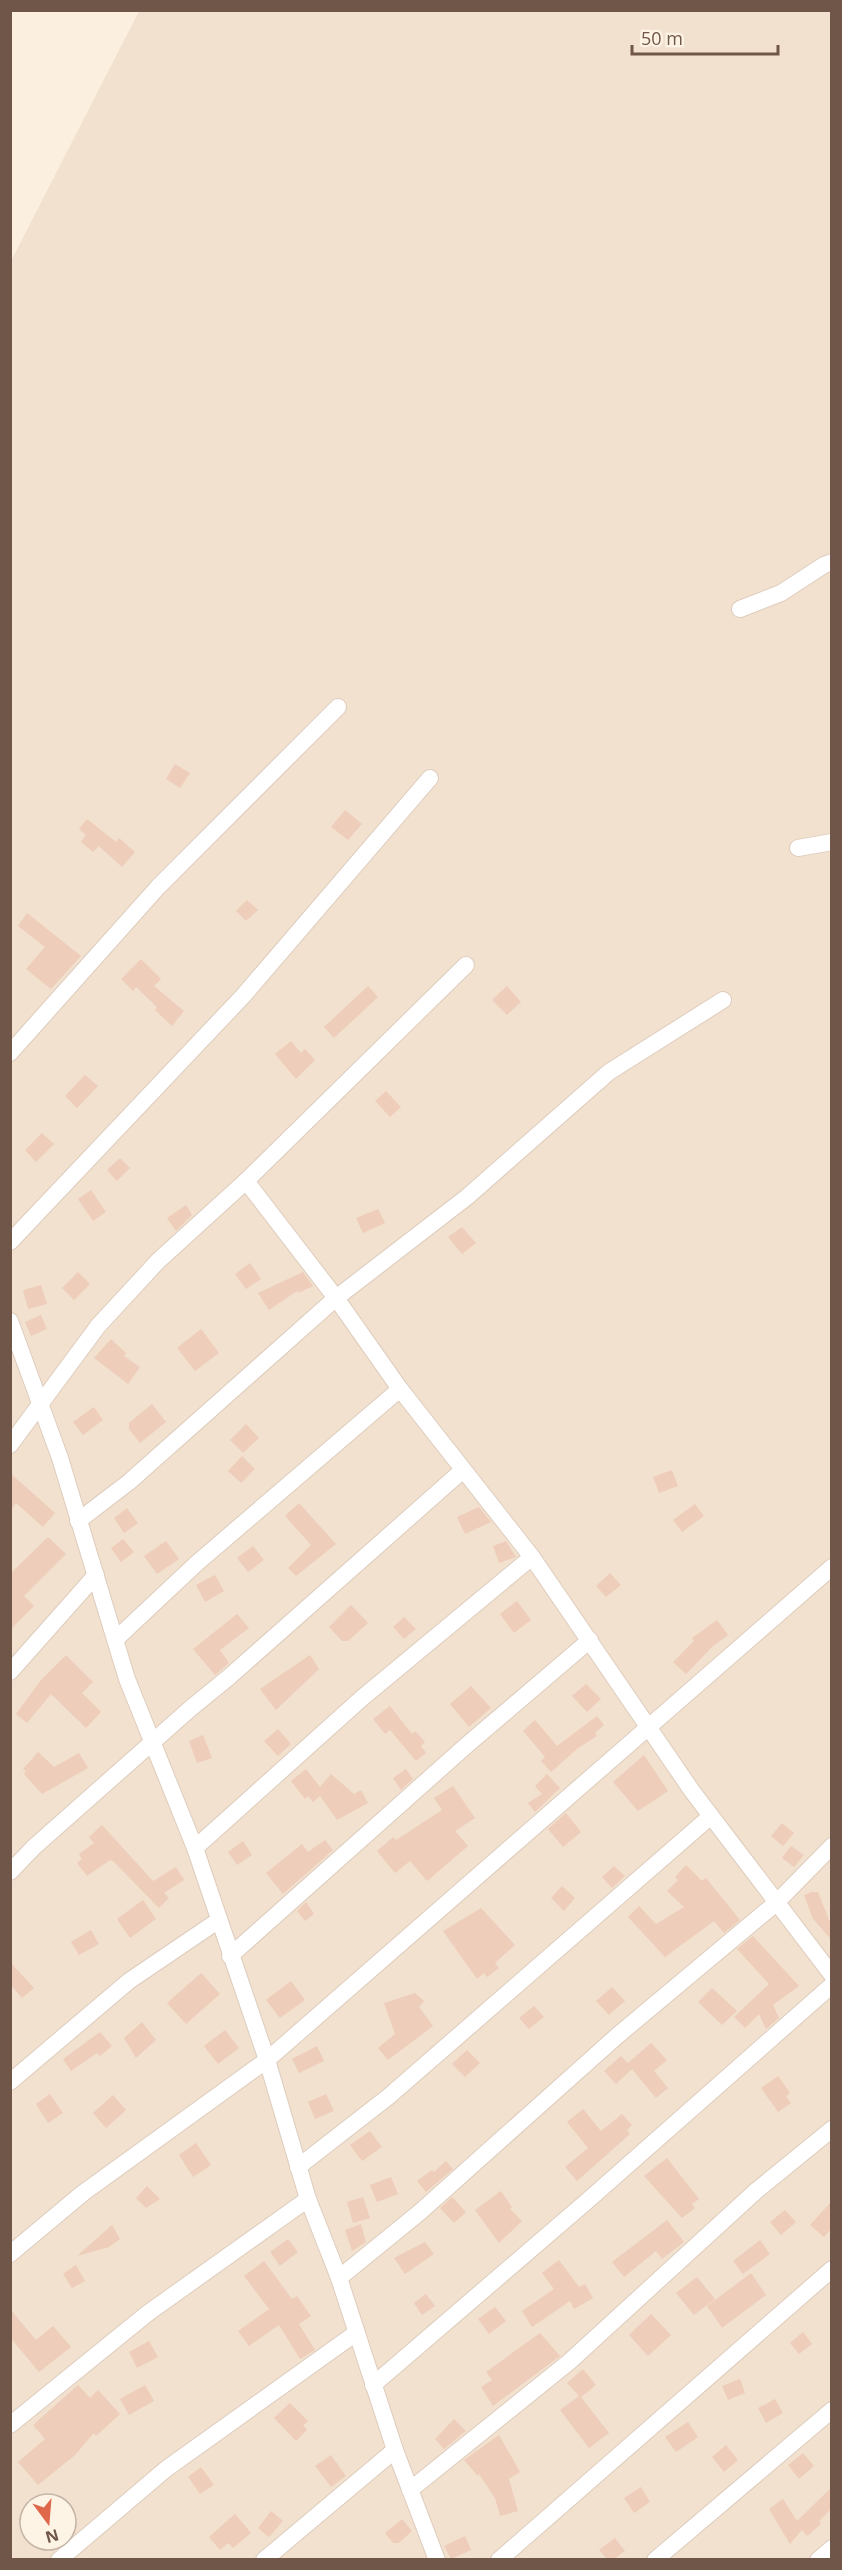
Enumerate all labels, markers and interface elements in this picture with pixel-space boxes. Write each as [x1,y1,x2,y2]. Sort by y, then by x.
scale bar [632,18,778,56]
text: 50 m [641,26,683,50]
north arrow [18,2492,78,2552]
text: N [43,2524,61,2549]

